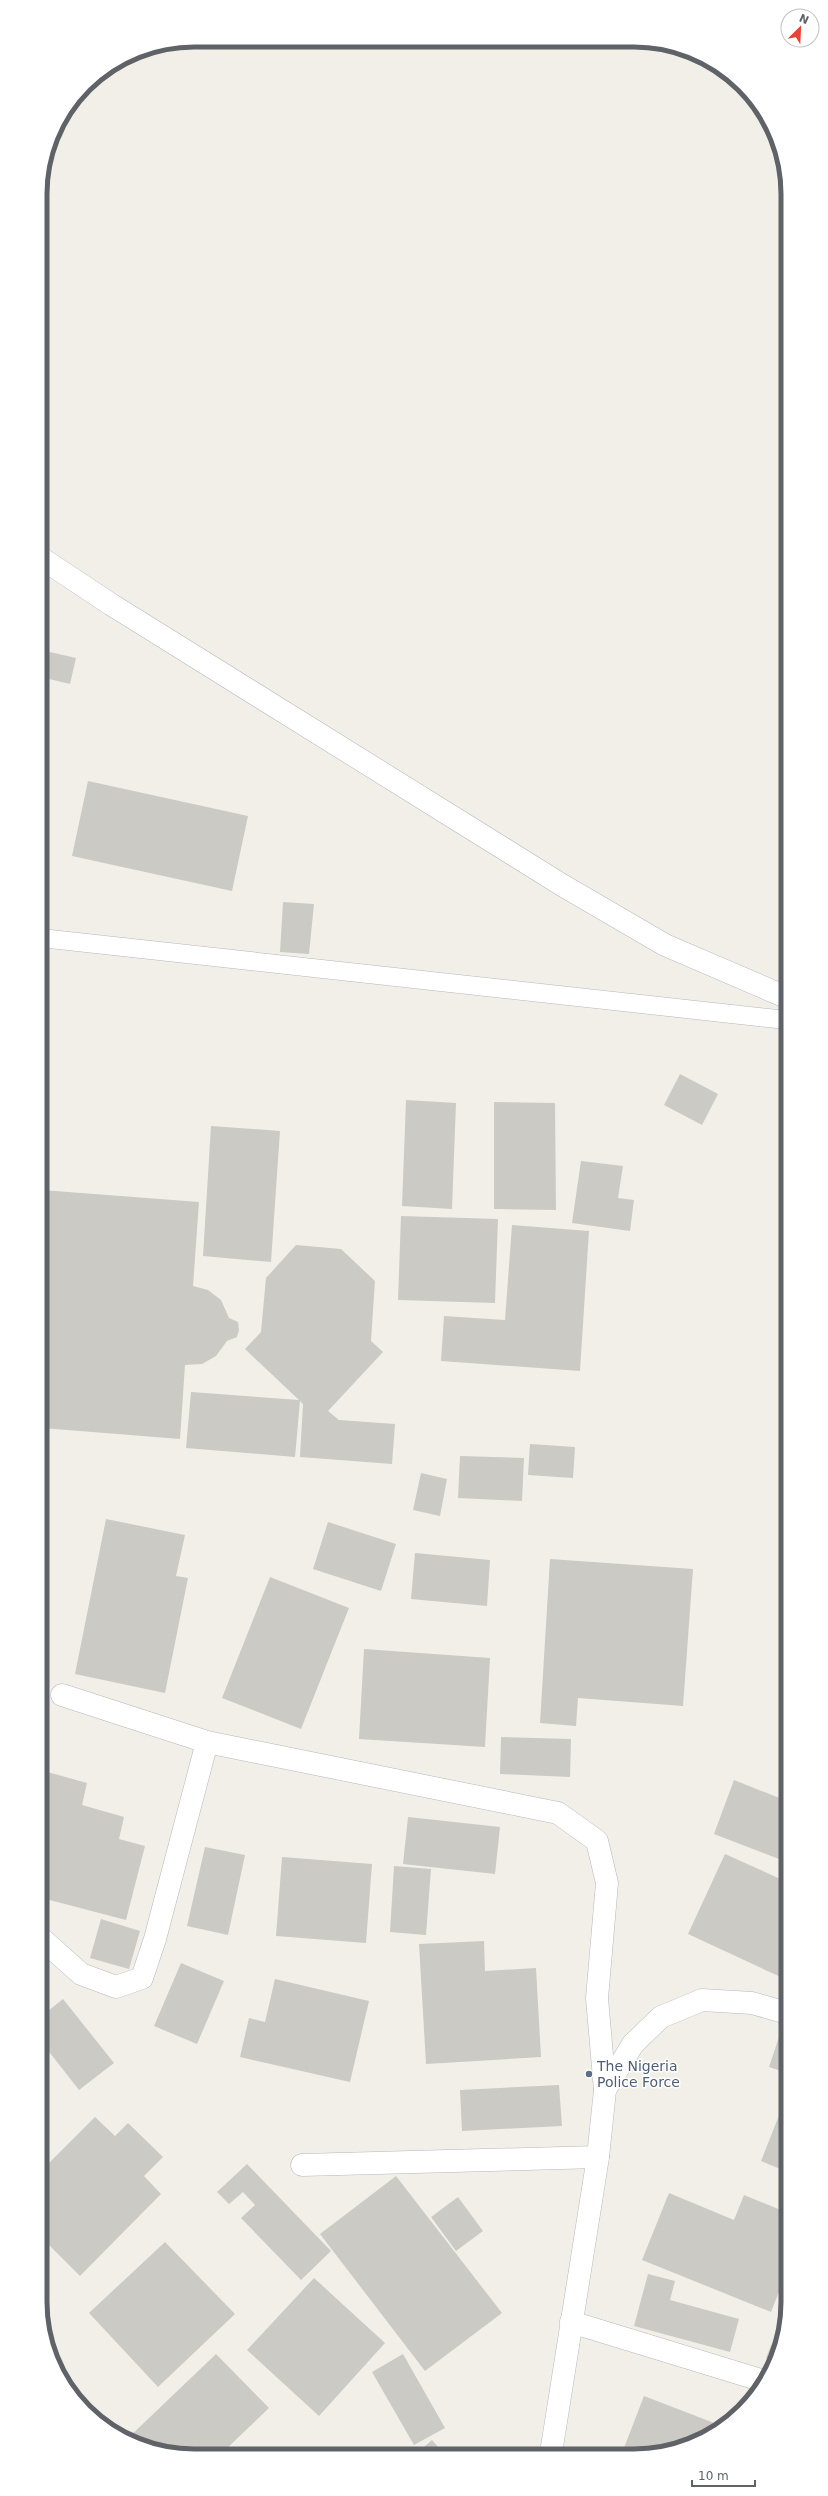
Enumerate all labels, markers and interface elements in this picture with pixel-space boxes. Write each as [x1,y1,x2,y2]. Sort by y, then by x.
north arrow [780,8,820,48]
text: N [797,12,811,27]
place label: The Nigeria Police Force [596,2058,680,2090]
marker: The Nigeria Police Force [584,2069,594,2079]
scale bar [692,2462,755,2488]
text: 10 m [698,2469,729,2483]

